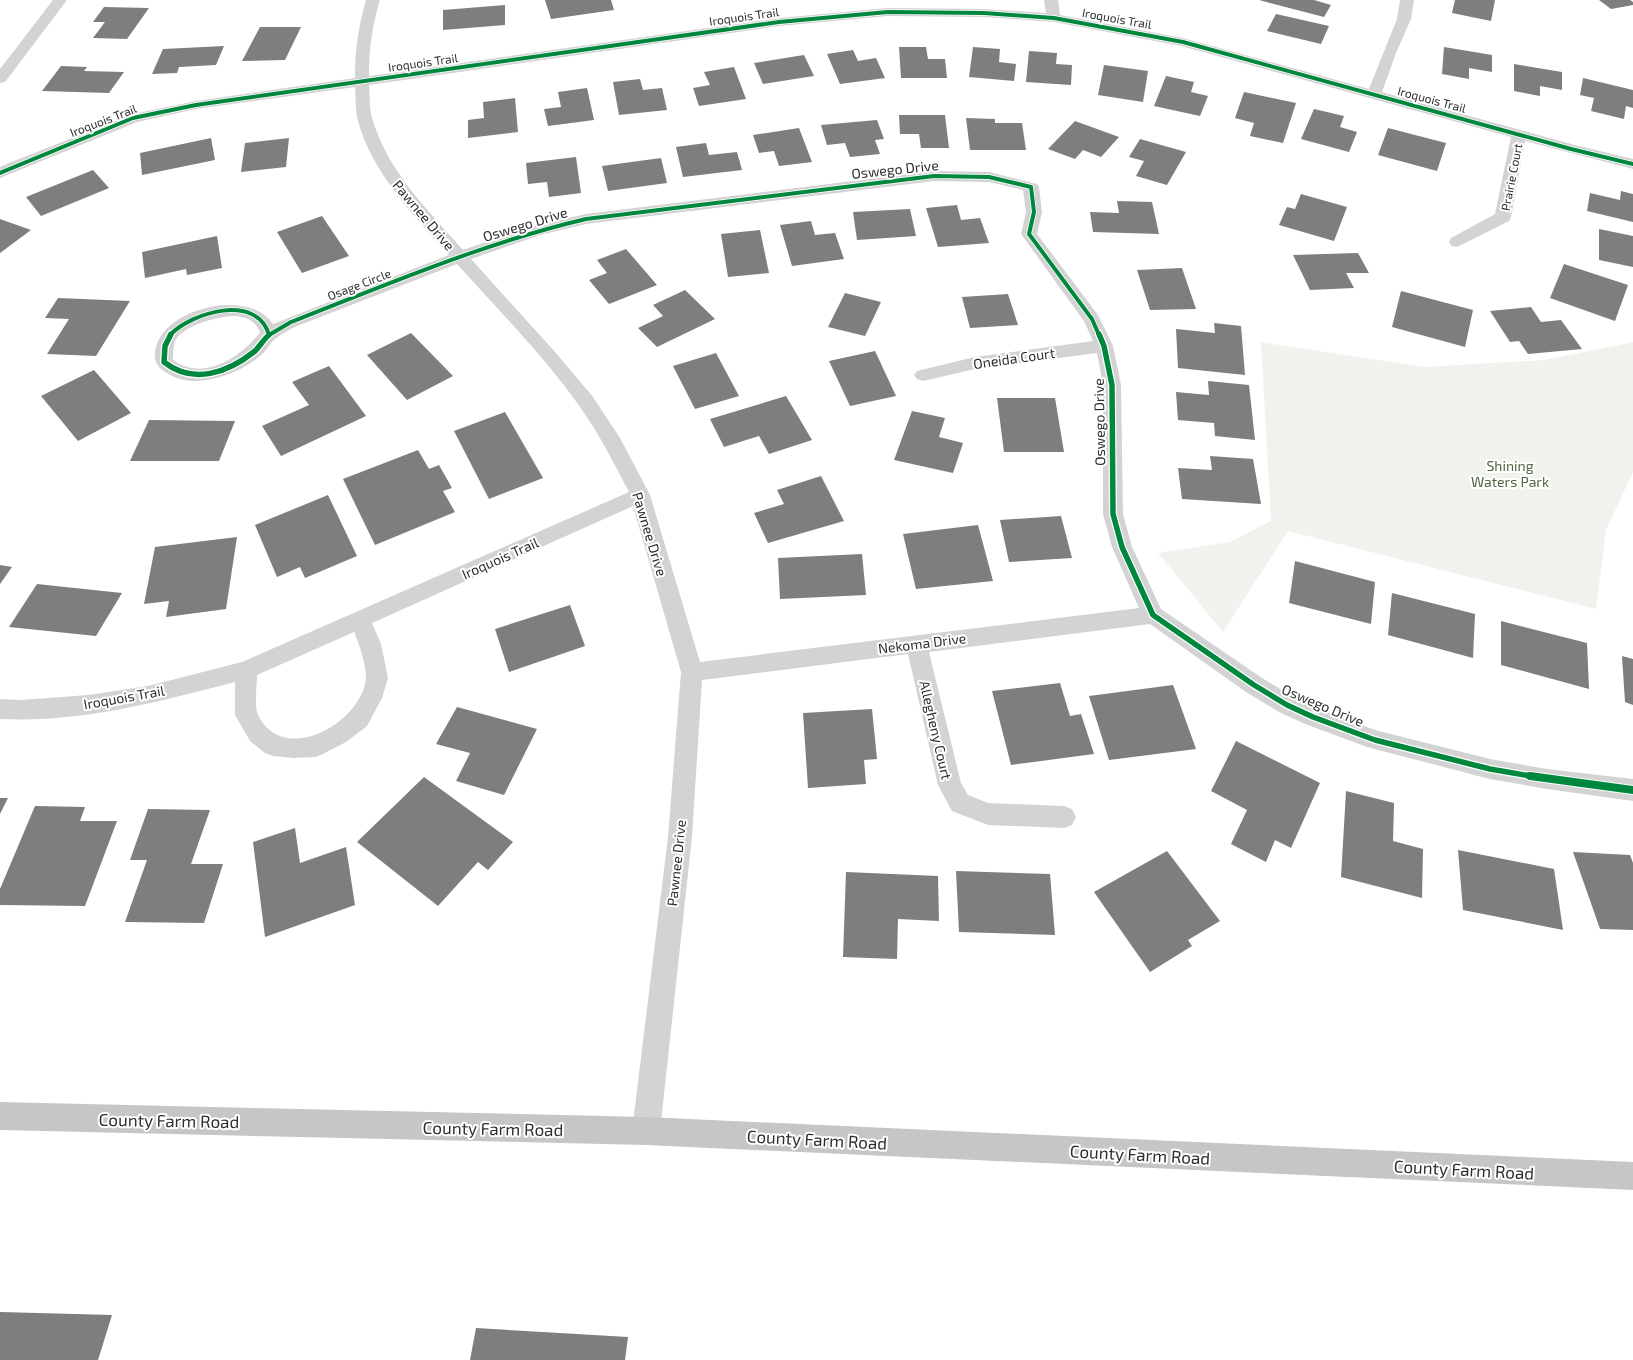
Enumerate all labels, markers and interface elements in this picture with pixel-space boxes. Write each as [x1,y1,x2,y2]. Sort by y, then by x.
street label: Iroquois Trail [708,4,780,28]
street label: Iroquois Trail [1081,5,1153,31]
street label: Iroquois Trail [387,50,459,74]
street label: Iroquois Trail [1396,83,1468,115]
street label: Iroquois Trail [68,101,139,139]
street label: Prairie Court [1498,142,1524,212]
street label: Oswego Drive [851,156,939,182]
street label: Pawnee Drive [390,176,458,254]
street label: Oswego Drive [481,203,569,245]
street label: Osage Circle [325,265,393,303]
street label: Oneida Court [972,344,1056,372]
street label: Oswego Drive [1090,378,1108,466]
park label: Shining Waters Park [1471,457,1549,490]
street label: Pawnee Drive [629,490,671,578]
street label: Iroquois Trail [459,533,542,582]
street label: Nekoma Drive [877,629,967,657]
street label: Allegheny Court [916,679,956,781]
street label: Oswego Drive [1279,680,1367,730]
street label: Iroquois Trail [82,681,167,713]
street label: Pawnee Drive [663,819,689,907]
street label: County Farm Road [99,1109,239,1132]
street label: County Farm Road [423,1117,563,1140]
street label: County Farm Road [746,1125,888,1154]
street label: County Farm Road [1069,1140,1211,1169]
street label: County Farm Road [1393,1155,1535,1184]

